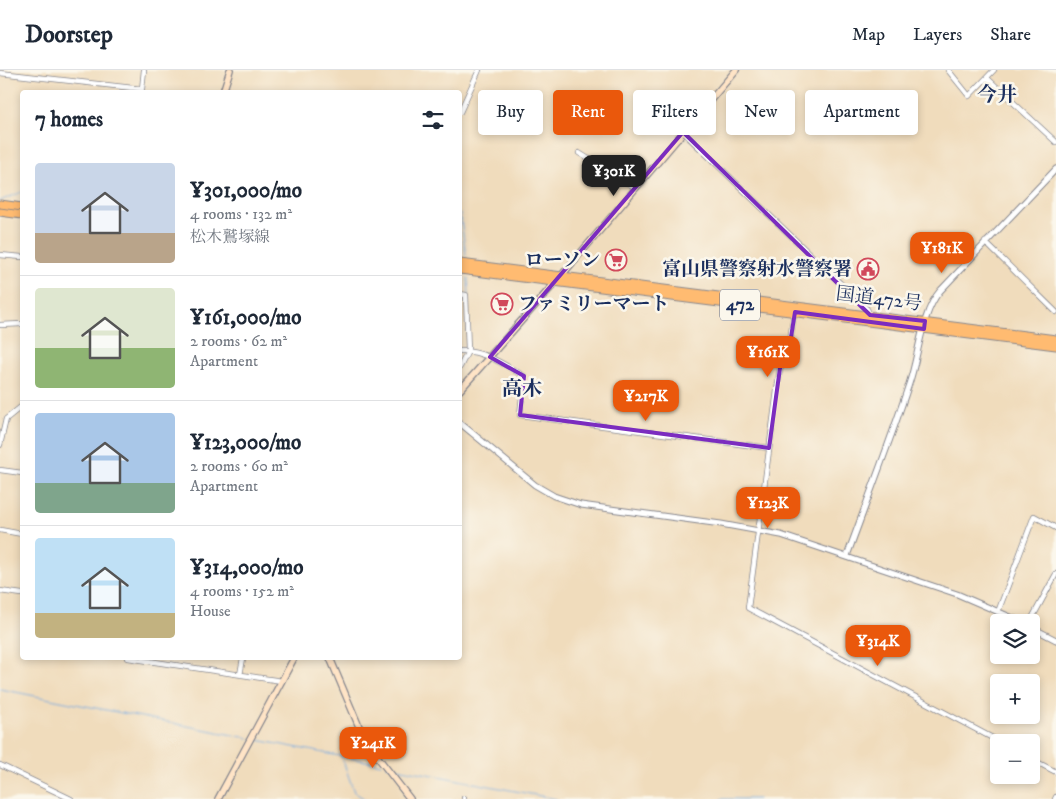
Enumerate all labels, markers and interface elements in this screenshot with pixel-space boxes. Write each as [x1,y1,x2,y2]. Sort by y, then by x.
text: Doorstep [25,20,113,50]
text: Map [852,24,885,46]
text: Layers [913,24,962,46]
text: Share [990,24,1031,46]
district label: 今井 [977,83,1017,108]
chip: Buy [478,90,543,135]
chip: Rent [553,90,623,135]
chip: Filters [633,90,716,135]
chip: New [726,90,795,135]
chip: Apartment [805,90,918,135]
icon: filters [419,106,447,134]
text: 7 homes [35,107,103,133]
pin: ¥301K [579,154,649,197]
text: ¥301K [593,161,635,181]
text: ¥301,000/mo [190,178,302,204]
icon: home [75,183,135,243]
text: 4 rooms · 132 m² [190,204,292,224]
text: 松木鷲塚線 [190,227,270,247]
pin: ¥181K [907,232,977,274]
text: ¥181K [921,238,963,258]
supermarket icon: ローソン [604,248,628,272]
place label: ローソン [525,249,600,272]
public building icon: 富山県警察射水警察署 [856,257,880,281]
place label: 富山県警察射水警察署 [662,258,852,281]
street label: 国道472号 [835,282,923,316]
road number: 472 [720,290,760,320]
supermarket icon: ファミリーマート [490,292,514,316]
place label: ファミリーマート [518,293,670,316]
text: ¥161,000/mo [190,305,301,331]
icon: home [75,308,135,368]
text: 2 rooms · 62 m² [190,331,287,351]
pin: ¥161K [733,336,803,378]
text: ¥161K [747,342,789,362]
text: Apartment [190,351,258,371]
district label: 高木 [502,377,542,402]
pin: ¥217K [611,380,681,422]
text: ¥217K [624,386,668,406]
text: ¥123,000/mo [190,430,301,456]
icon: home [75,433,135,493]
text: 2 rooms · 60 m² [190,456,288,476]
text: Apartment [190,476,258,496]
pin: ¥123K [733,486,803,529]
text: ¥123K [747,493,789,513]
text: ¥314,000/mo [190,555,303,581]
icon: home [75,558,135,618]
text: 4 rooms · 152 m² [190,581,294,601]
text: House [190,601,231,621]
map controls [990,614,1040,784]
button: layers [990,614,1040,664]
pin: ¥314K [843,624,913,667]
text: ¥314K [856,631,900,651]
button: + [990,674,1040,724]
pin: ¥241K [338,726,408,769]
text: ¥241K [351,733,395,753]
button: − [990,734,1040,784]

